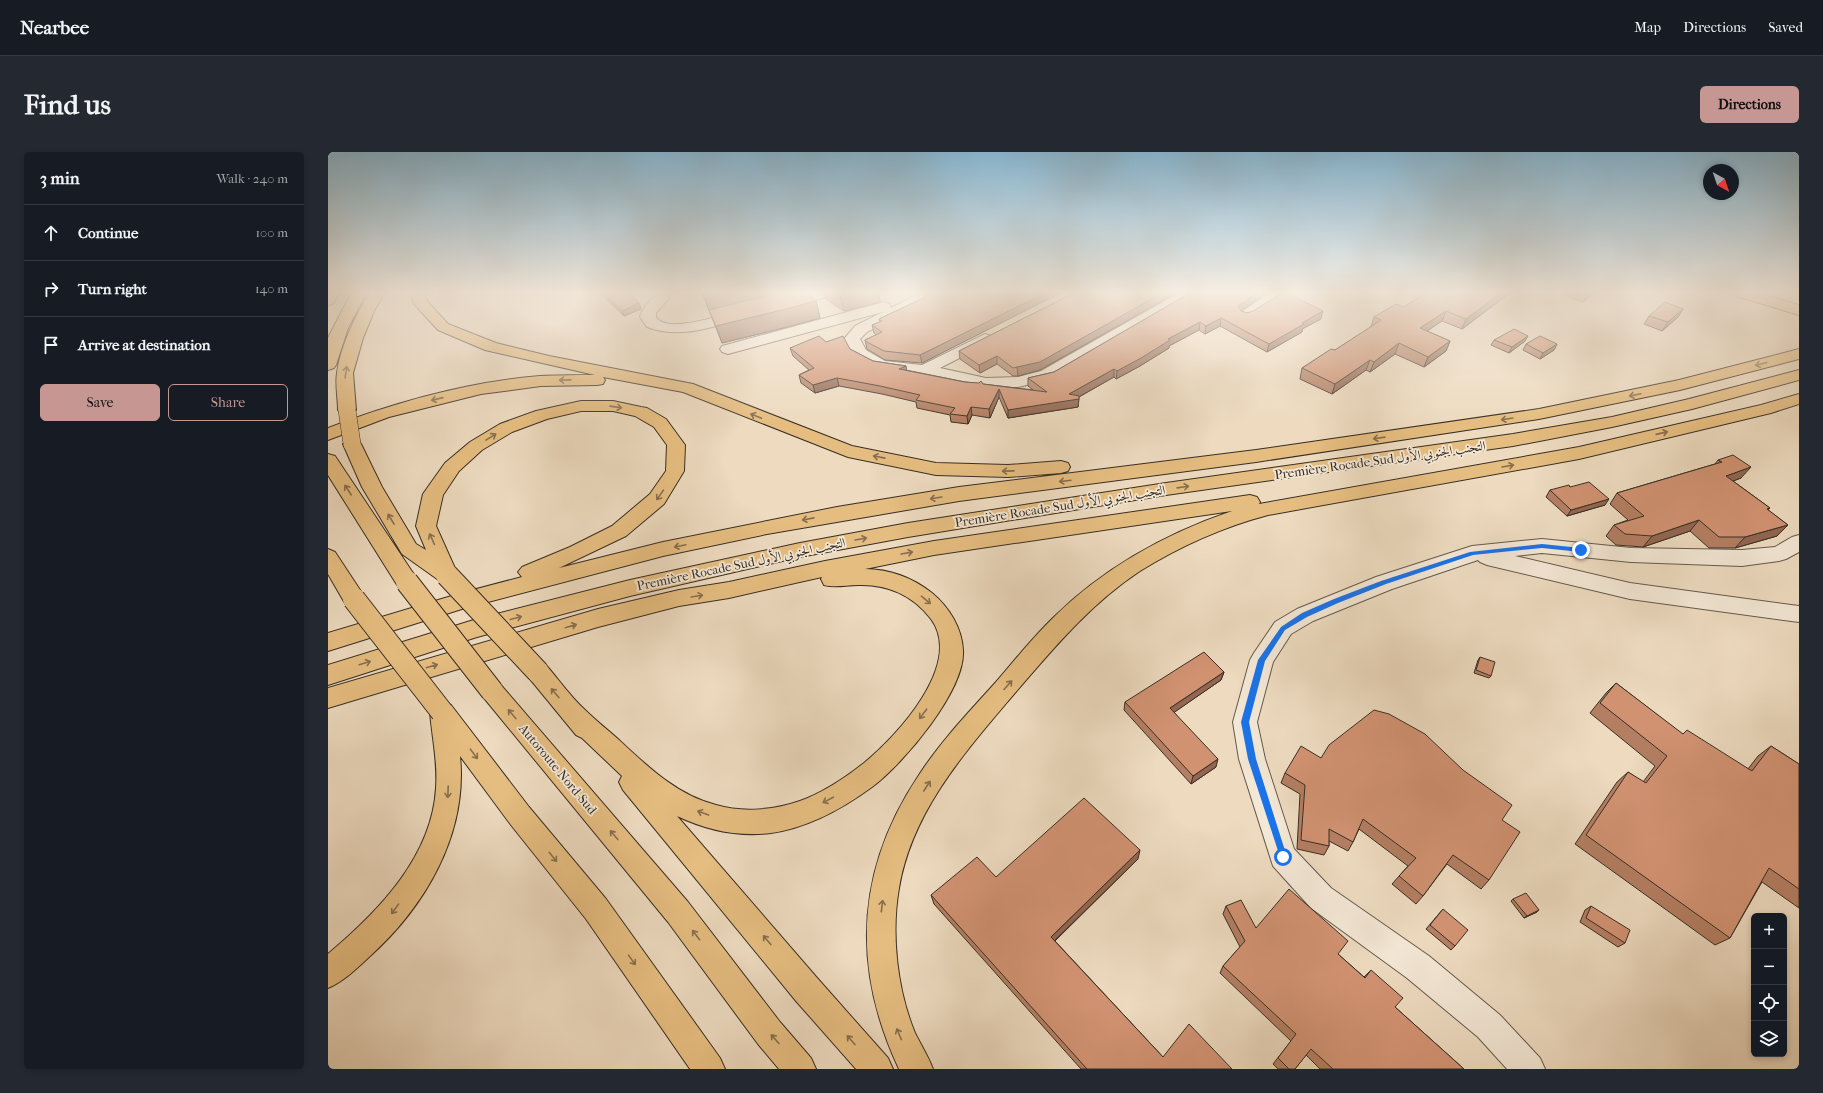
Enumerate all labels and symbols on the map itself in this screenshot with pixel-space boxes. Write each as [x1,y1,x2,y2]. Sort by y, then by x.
north arrow [1703,164,1739,200]
one-way arrow [1755,361,1768,368]
one-way arrow [342,365,350,378]
one-way arrow [559,376,572,384]
one-way arrow [1629,391,1642,399]
one-way arrow [430,395,443,403]
one-way arrow [609,403,622,411]
one-way arrow [750,411,762,419]
one-way arrow [1501,415,1514,423]
one-way arrow [1655,429,1668,436]
one-way arrow [485,432,497,440]
one-way arrow [1373,434,1386,442]
street label: Première Rocade Sud التجنب الجنوبي الأول [1273,437,1487,486]
one-way arrow [873,453,886,461]
one-way arrow [1501,462,1514,470]
one-way arrow [1002,467,1015,475]
one-way arrow [1059,477,1072,484]
street label: Première Rocade Sud التجنب الجنوبي الأول [953,481,1167,534]
one-way arrow [1176,483,1189,491]
one-way arrow [343,484,351,496]
one-way arrow [656,489,664,500]
one-way arrow [930,494,943,502]
one-way arrow [387,513,395,525]
one-way arrow [801,515,814,523]
one-way arrow [428,533,435,545]
street label: Première Rocade Sud التجنب الجنوبي الأول [635,534,848,597]
one-way arrow [855,535,868,543]
route end [1572,541,1590,559]
one-way arrow [674,542,687,550]
one-way arrow [900,549,913,557]
one-way arrow [690,592,703,600]
one-way arrow [921,596,932,605]
one-way arrow [510,613,523,621]
one-way arrow [564,622,577,629]
one-way arrow [359,659,372,666]
one-way arrow [426,662,439,669]
one-way arrow [1003,679,1012,690]
one-way arrow [551,687,560,698]
one-way arrow [508,709,517,719]
one-way arrow [919,709,927,720]
street label: Autoroute Nord-Sud [515,720,601,818]
one-way arrow [470,749,478,760]
one-way arrow [923,781,931,792]
one-way arrow [445,785,452,798]
one-way arrow [822,797,834,805]
one-way arrow [696,809,709,816]
one-way arrow [609,829,618,840]
route start [1274,848,1292,866]
one-way arrow [549,852,558,862]
one-way arrow [878,900,886,913]
one-way arrow [391,903,399,914]
one-way arrow [692,930,700,941]
one-way arrow [763,935,772,946]
one-way arrow [628,955,636,966]
one-way arrow [895,1029,903,1041]
one-way arrow [770,1034,779,1044]
one-way arrow [847,1035,856,1045]

